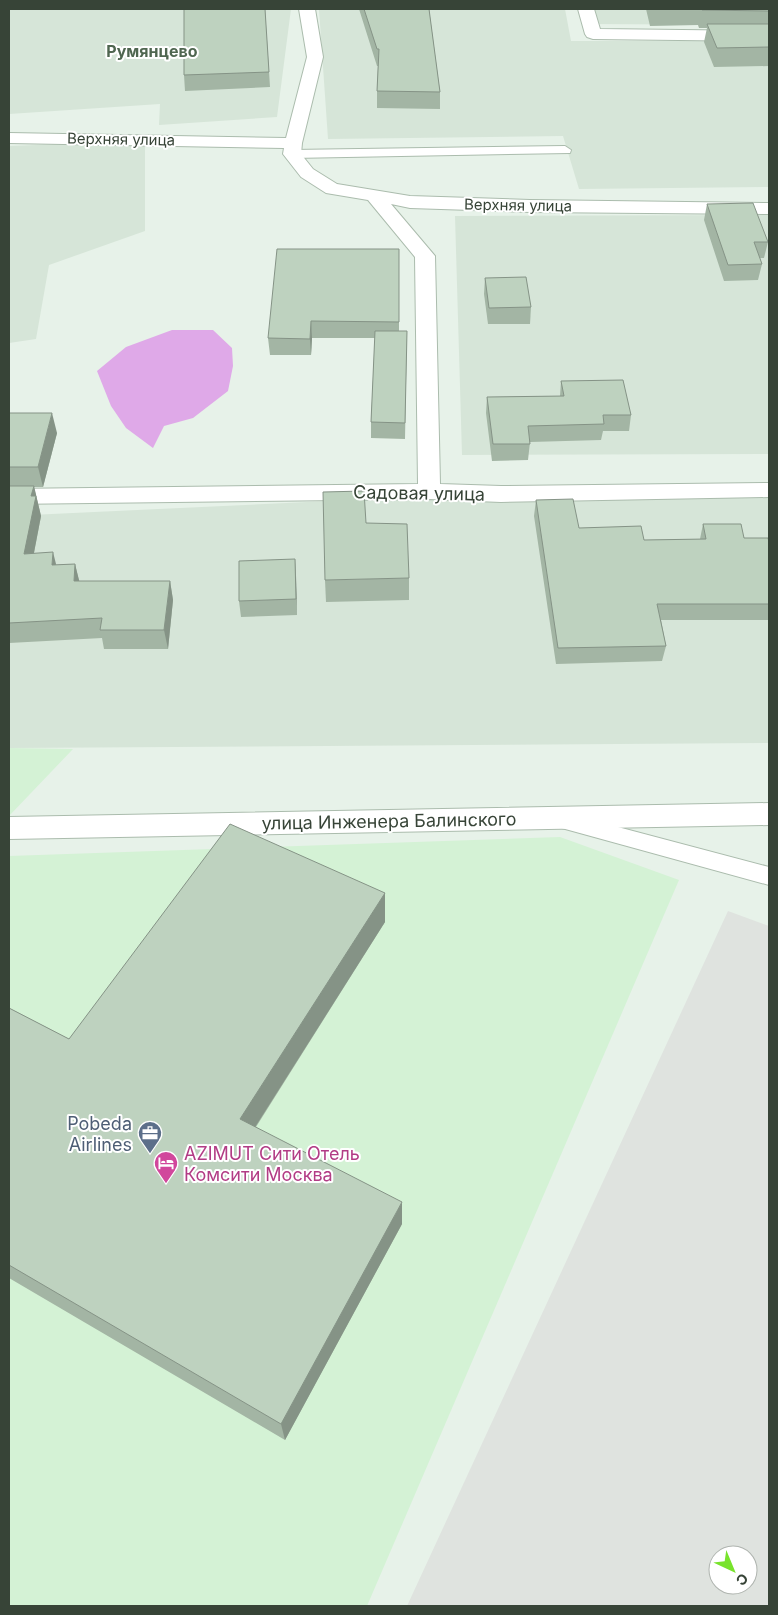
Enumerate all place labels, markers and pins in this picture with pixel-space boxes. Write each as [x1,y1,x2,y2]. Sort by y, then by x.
place label: Pobeda Airlines [67,1113,132,1155]
office icon: Pobeda Airlines [137,1120,163,1154]
place label: AZIMUT Сити Отель Комсити Москва [184,1143,360,1185]
hotel icon: AZIMUT Сити Отель Комсити Москва [153,1150,179,1184]

